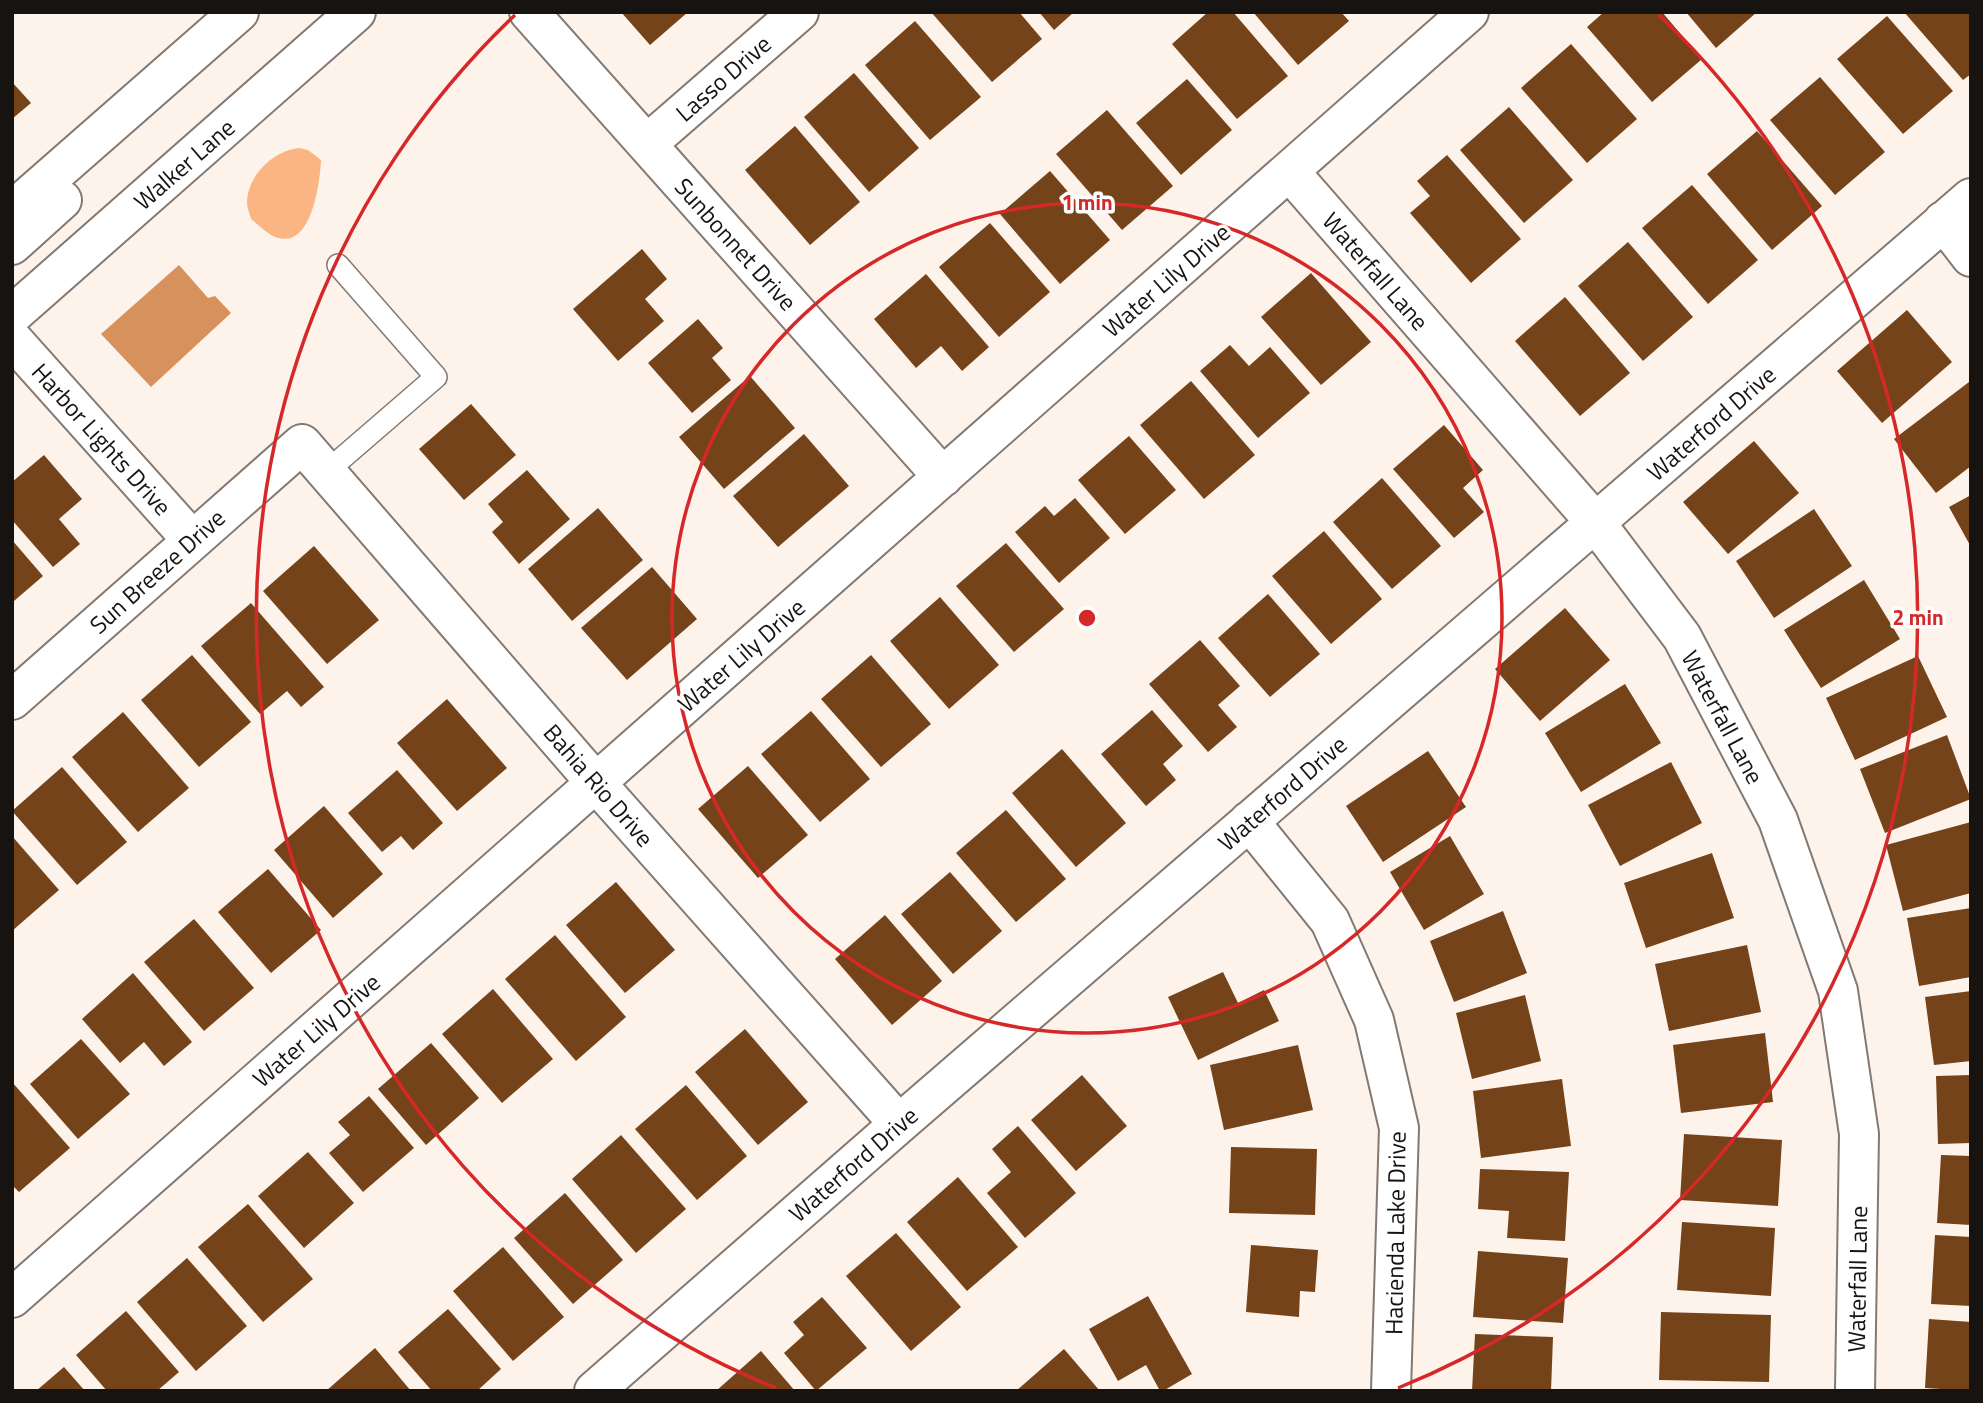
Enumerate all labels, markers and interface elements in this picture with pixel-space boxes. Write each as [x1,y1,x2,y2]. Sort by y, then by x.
street label: Lasso Drive [667,26,779,130]
street label: Walker Lane [125,110,243,218]
street label: Sunbonnet Drive [666,170,806,318]
text: 1 min [1061,186,1113,218]
street label: Waterfall Lane [1314,204,1438,338]
street label: Water Lily Drive [1094,214,1238,346]
street label: Harbor Lights Drive [23,355,181,523]
street label: Waterford Drive [1639,357,1783,489]
street label: Sun Breeze Drive [81,500,233,642]
street label: Water Lily Drive [669,589,813,721]
text: 2 min [1892,601,1944,633]
centre of rings [1075,606,1099,630]
street label: Waterfall Lane [1673,644,1773,790]
street label: Bahia Rio Drive [535,716,663,854]
street label: Waterford Drive [1210,727,1354,859]
street label: Water Lily Drive [244,964,388,1096]
street label: Waterford Drive [781,1098,925,1230]
street label: Hacienda Lake Drive [1375,1131,1415,1335]
street label: Waterfall Lane [1838,1205,1876,1353]

